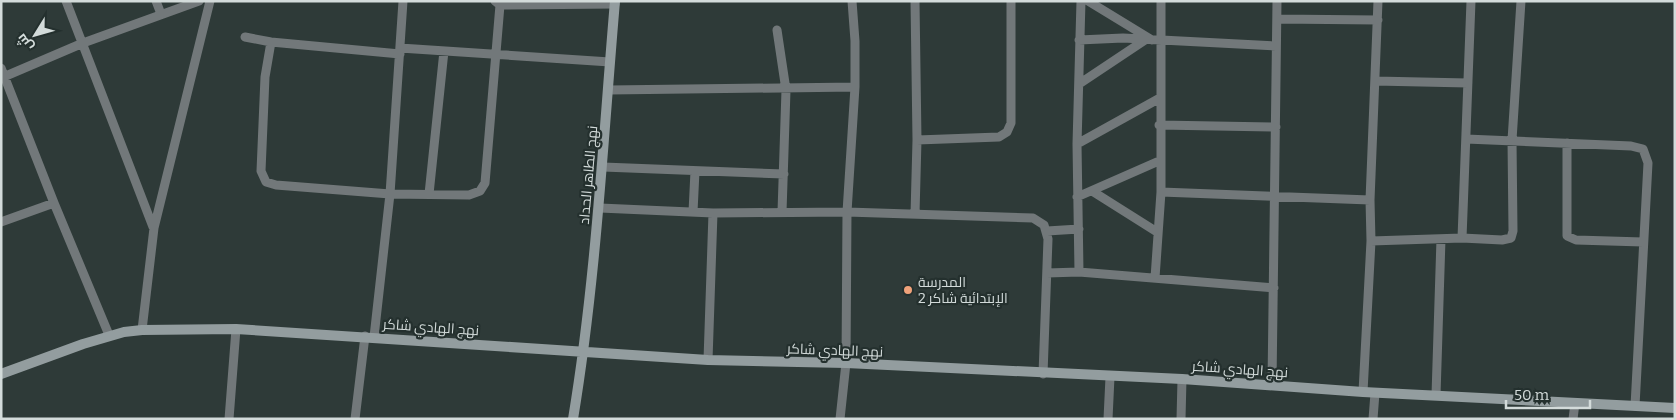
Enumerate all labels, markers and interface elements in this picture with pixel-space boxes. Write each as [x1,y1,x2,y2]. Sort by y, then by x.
north arrow [10,10,60,60]
text: ش [13,30,37,55]
street label: نهج الطاهر الحداد [576,125,601,225]
place label: المدرسة الإبتدائية شاكر 2 [918,274,1008,307]
marker: المدرسة الإبتدائية شاكر 2 [902,284,914,296]
street label: نهج الهادي شاكر [381,316,480,342]
street label: نهج الهادي شاكر [785,340,883,364]
street label: نهج الهادي شاكر [1190,358,1289,384]
scale bar [1506,378,1590,410]
text: 50 m [1514,386,1550,404]

